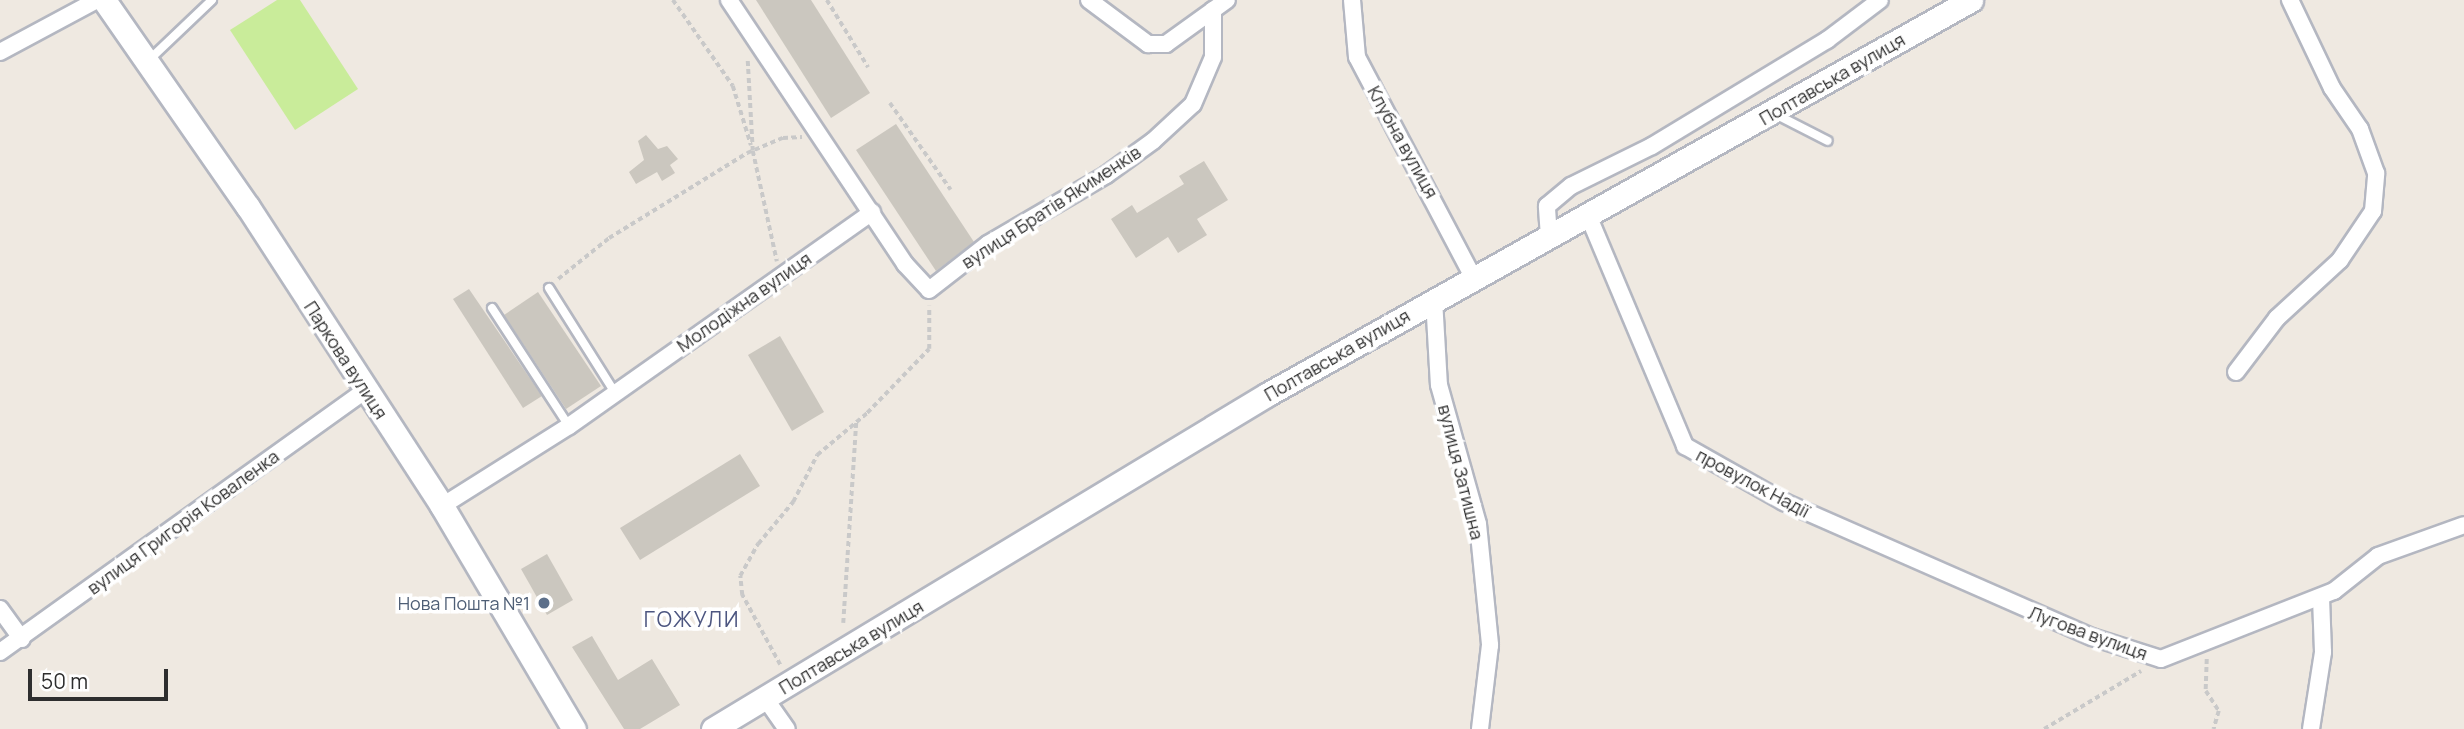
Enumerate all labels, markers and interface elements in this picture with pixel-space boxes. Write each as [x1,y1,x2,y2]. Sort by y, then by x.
street label: Полтавська вулиця [1755,29,1909,129]
street label: Клубна вулиця [1363,82,1443,202]
street label: вулиця Братів Якименків [957,141,1145,273]
street label: Молодіжна вулиця [673,248,815,356]
street label: Паркова вулиця [300,297,392,423]
street label: Полтавська вулиця [1260,305,1414,405]
street label: вулиця Затишна [1434,402,1488,542]
street label: провулок Надії [1693,444,1813,522]
street label: вулиця Григорія Коваленка [83,445,283,599]
place label: Нова Пошта №1 [398,592,530,614]
marker: Нова Пошта №1 [536,595,552,611]
street label: Полтавська вулиця [775,595,927,699]
street label: Лугова вулиця [2026,602,2150,664]
district label: ГОЖУЛИ [644,606,740,632]
scale bar [32,656,172,700]
text: 50 m [41,667,88,695]

